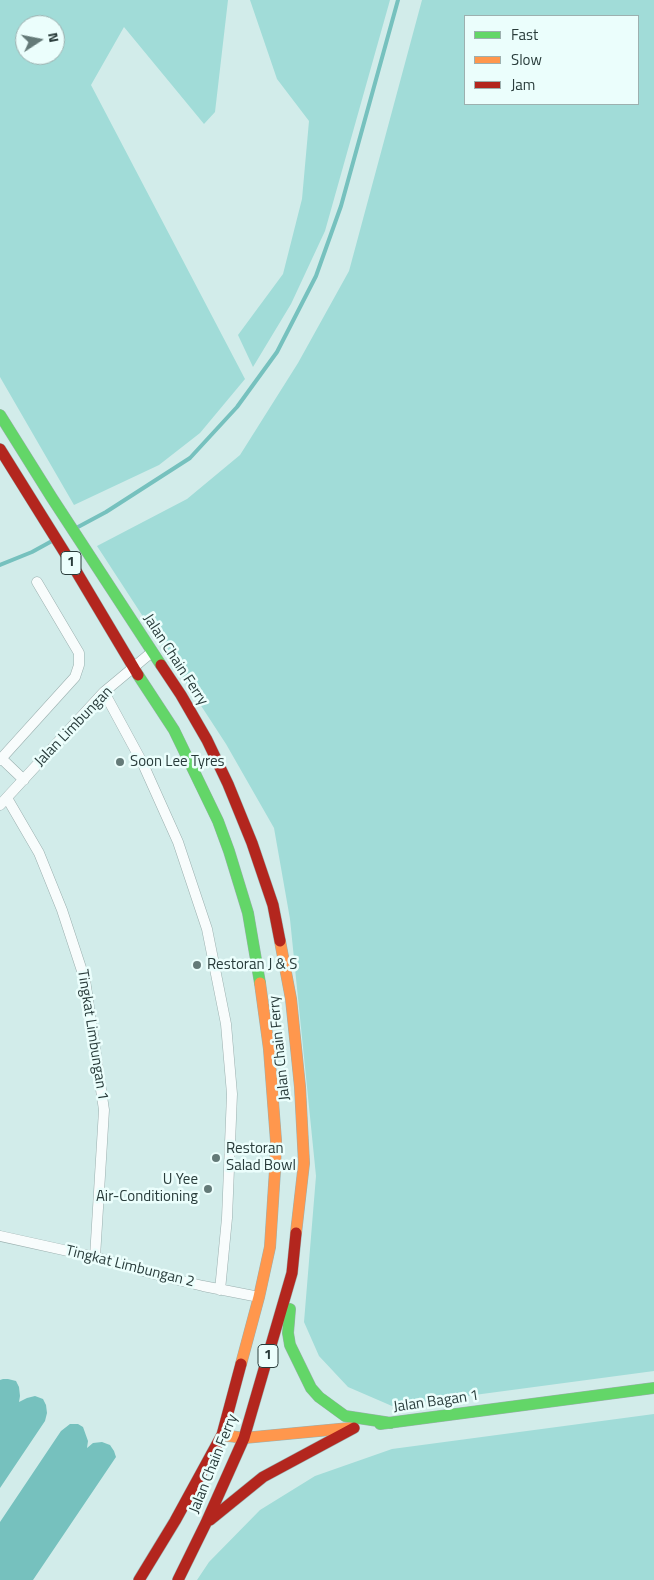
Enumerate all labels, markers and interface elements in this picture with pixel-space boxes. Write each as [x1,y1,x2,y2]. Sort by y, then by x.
north arrow [15,15,65,65]
legend [464,15,639,105]
text: Fast [511,23,538,46]
text: N [43,30,65,44]
text: Slow [511,48,542,71]
text: Jam [511,73,535,96]
road number: 1 [61,552,81,574]
street label: Jalan Chain Ferry [139,611,211,709]
street label: Jalan Limbungan [31,683,117,771]
place label: Soon Lee Tyres [130,753,225,771]
marker: Soon Lee Tyres [114,756,126,768]
place label: Restoran J & S [207,956,297,974]
marker: Restoran J & S [191,959,203,971]
street label: Tingkat Limbungan 1 [73,968,111,1102]
street label: Jalan Chain Ferry [266,995,294,1101]
place label: Restoran Salad Bowl [226,1140,296,1175]
marker: Restoran Salad Bowl [210,1152,222,1164]
place label: U Yee Air-Conditioning [96,1171,198,1206]
marker: U Yee Air-Conditioning [202,1183,214,1195]
street label: Tingkat Limbungan 2 [64,1242,196,1292]
road number: 1 [258,1344,278,1368]
street label: Jalan Bagan 1 [392,1387,480,1417]
street label: Jalan Chain Ferry [186,1412,242,1516]

